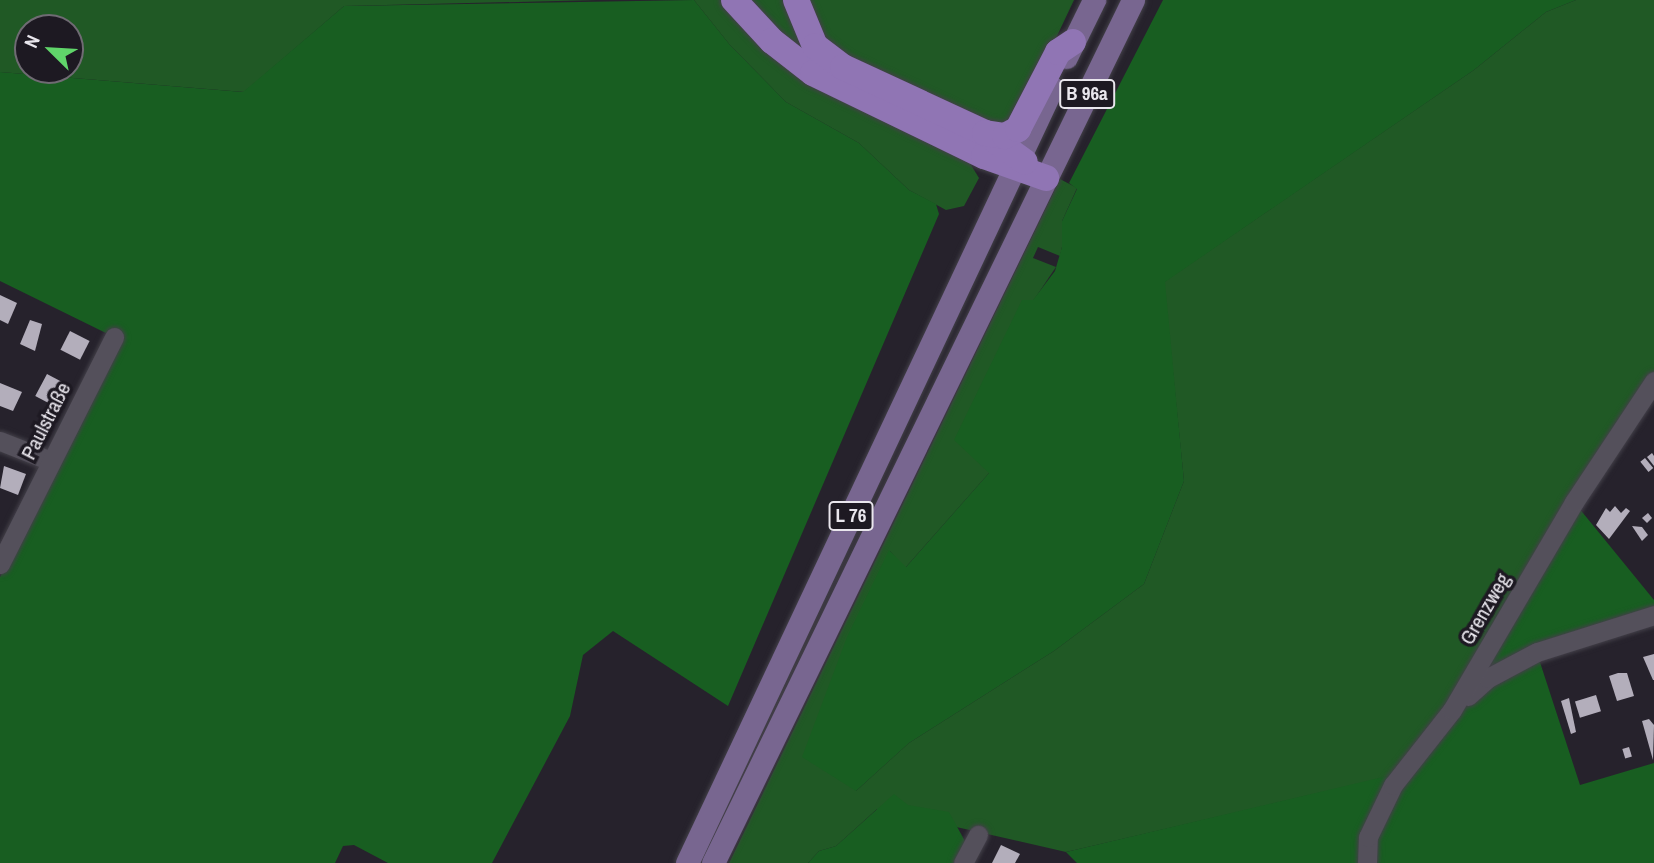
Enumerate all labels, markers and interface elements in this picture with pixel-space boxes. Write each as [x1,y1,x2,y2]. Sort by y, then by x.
north arrow [14,14,84,84]
text: N [17,31,46,52]
road number: B 96a [1059,78,1115,110]
street label: Paulstraße [16,378,76,464]
road number: L 76 [828,500,874,531]
street label: Grenzweg [1454,569,1516,649]

